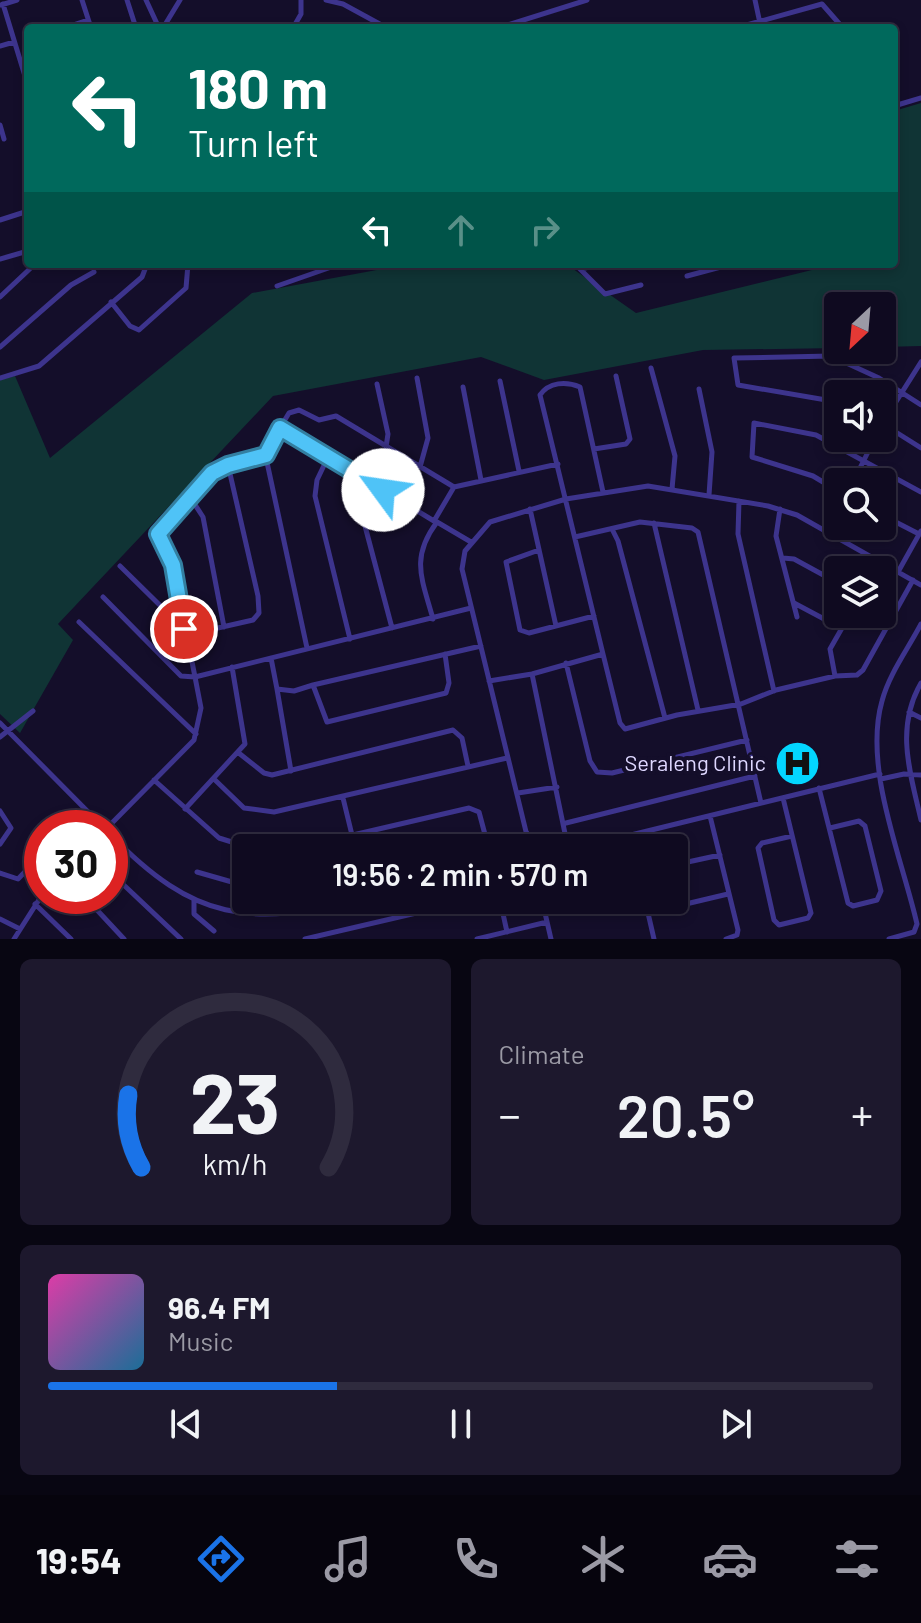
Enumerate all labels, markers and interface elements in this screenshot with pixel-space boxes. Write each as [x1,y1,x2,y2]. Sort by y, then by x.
text: 180 m [188,53,328,120]
icon: left [56,56,160,160]
text: Turn left [188,121,319,164]
icon: left [355,208,399,252]
icon: ahead [439,208,483,252]
icon: right [523,208,567,252]
north arrow [824,292,896,364]
map controls [824,292,896,628]
button: sound [824,380,896,452]
position arrow [341,448,425,532]
button: search [824,468,896,540]
button: layers [824,556,896,628]
pin [150,595,218,663]
icon: arrive [162,607,206,651]
hospital icon: Seraleng Clinic [773,739,821,787]
place label: Seraleng Clinic [624,749,766,775]
speed limit sign: 30 [24,810,128,914]
text: 19:56 · 2 min · 570 m [332,856,588,892]
text: Climate [499,1038,585,1069]
text: 23 [190,1051,280,1151]
text: 20.5° [617,1078,755,1150]
text: − [499,1087,521,1140]
text: + [851,1087,873,1140]
text: km/h [203,1146,268,1181]
text: 96.4 FM [168,1289,271,1325]
text: Music [168,1325,233,1356]
icon: previous [164,1402,208,1446]
icon: pause [439,1402,483,1446]
icon: next [714,1402,758,1446]
icon: directions [193,1531,249,1587]
icon: music [320,1531,376,1587]
icon: phone [448,1531,504,1587]
icon: climate [575,1531,631,1587]
icon: car [702,1531,758,1587]
icon: filters [829,1531,885,1587]
text: 19:54 [36,1538,122,1581]

